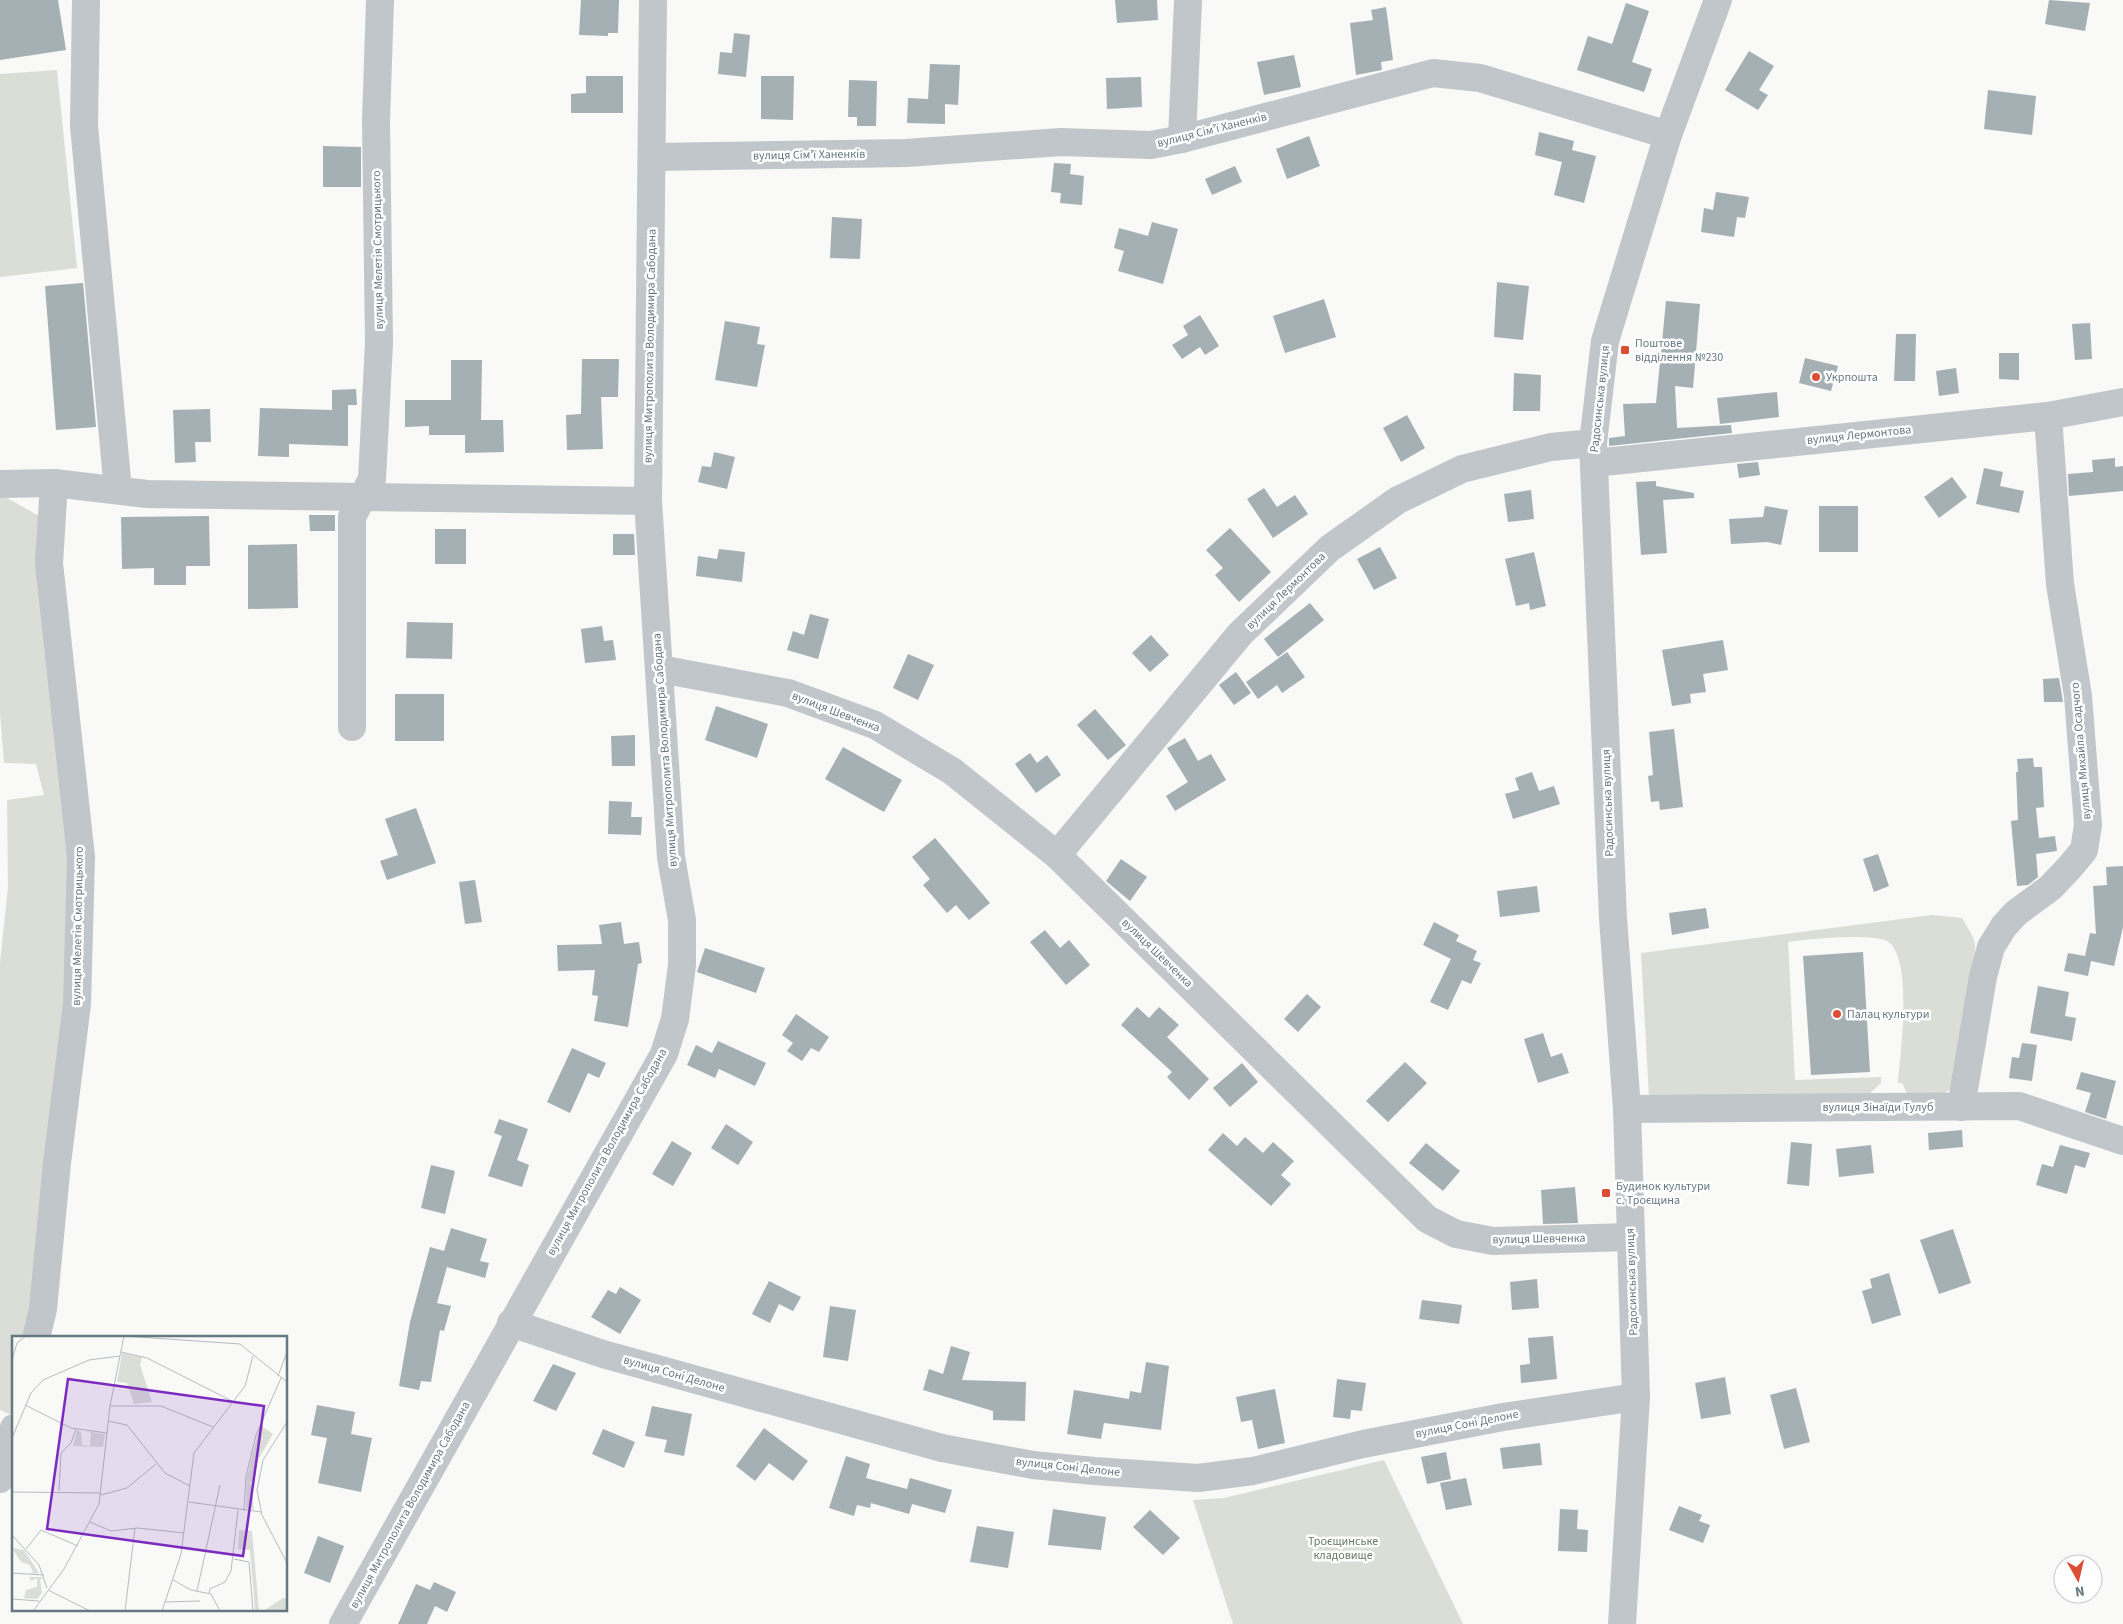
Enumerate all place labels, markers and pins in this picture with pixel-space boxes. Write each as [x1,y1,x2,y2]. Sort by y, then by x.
place label: Поштове відділення №230 [1635,335,1723,366]
marker: Поштове відділення №230 [1619,344,1631,356]
place label: Укрпошта [1826,369,1878,386]
marker: Укрпошта [1810,371,1822,383]
place label: Палац культури [1847,1006,1930,1023]
marker: Палац культури [1831,1008,1843,1020]
place label: Будинок культури с. Троєщина [1616,1178,1710,1209]
marker: Будинок культури с. Троєщина [1600,1187,1612,1199]

